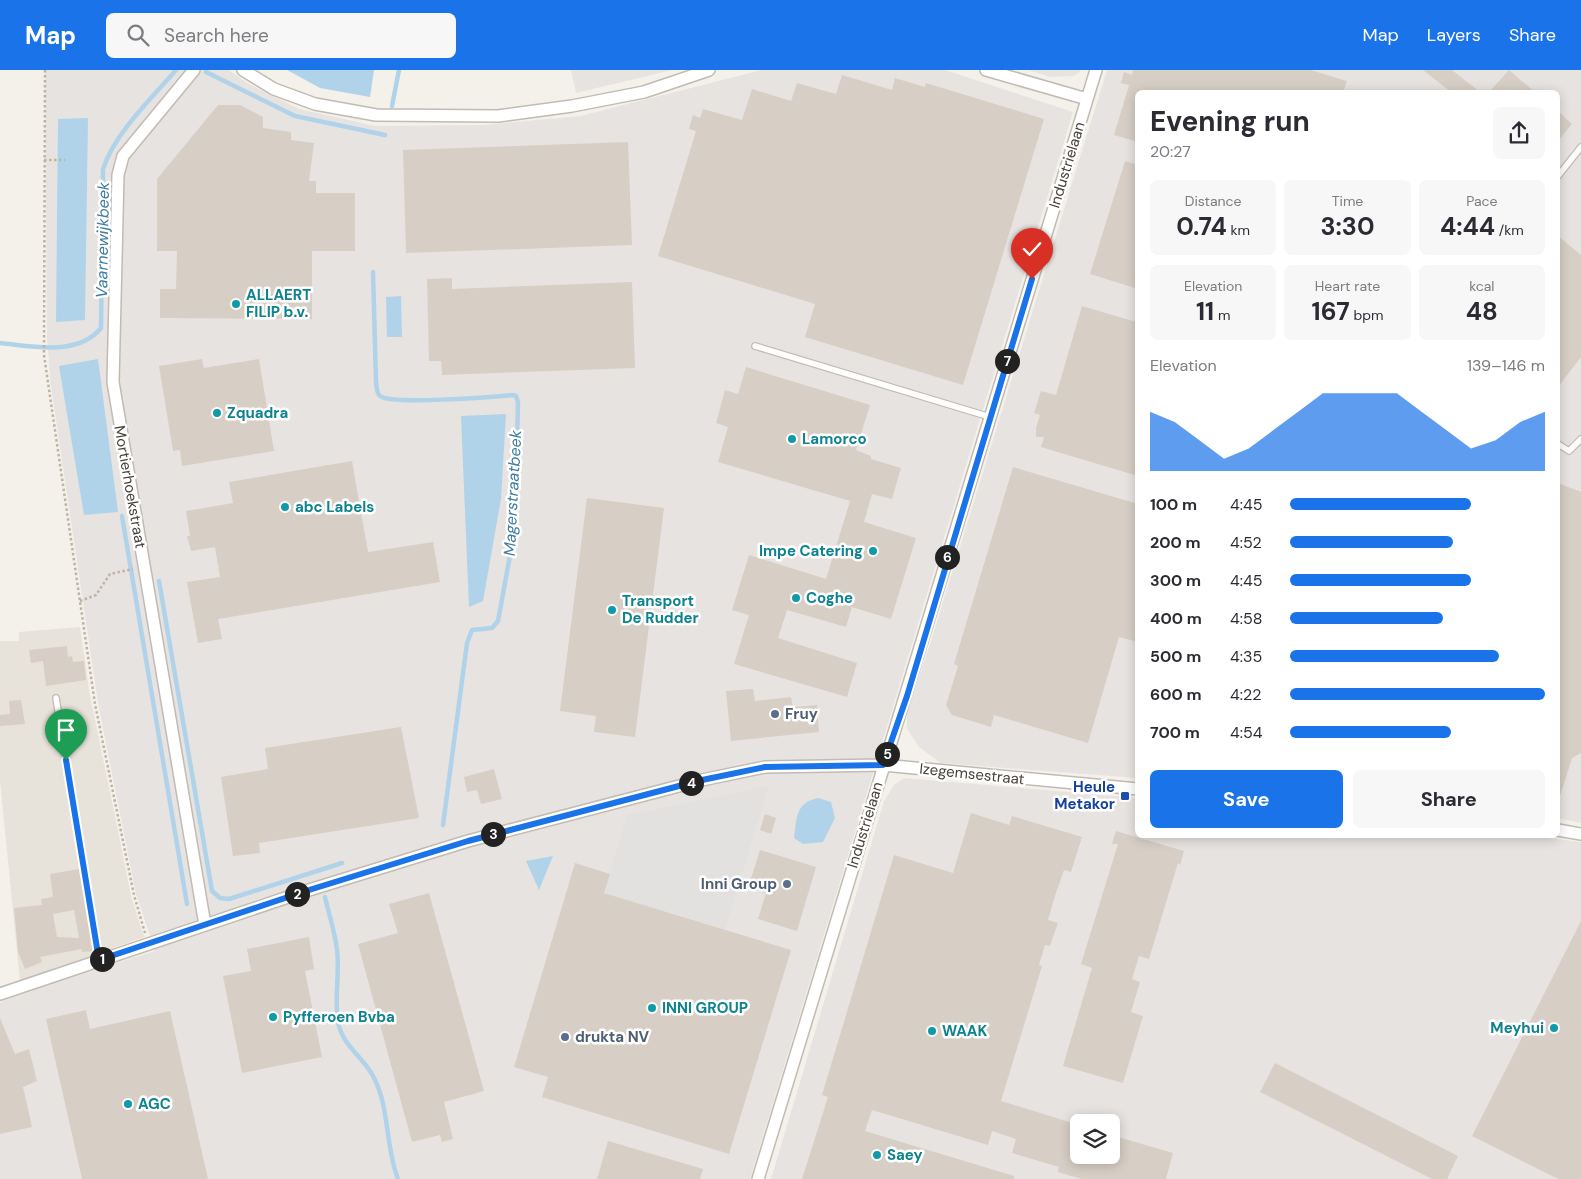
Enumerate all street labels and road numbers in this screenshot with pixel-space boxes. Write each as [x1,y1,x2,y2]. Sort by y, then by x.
street label: Industrielaan [1044,119,1090,211]
street label: Mortierhoekstraat [109,424,151,550]
street label: Izegemsestraat [919,759,1026,789]
street label: Industrielaan [842,779,888,871]

